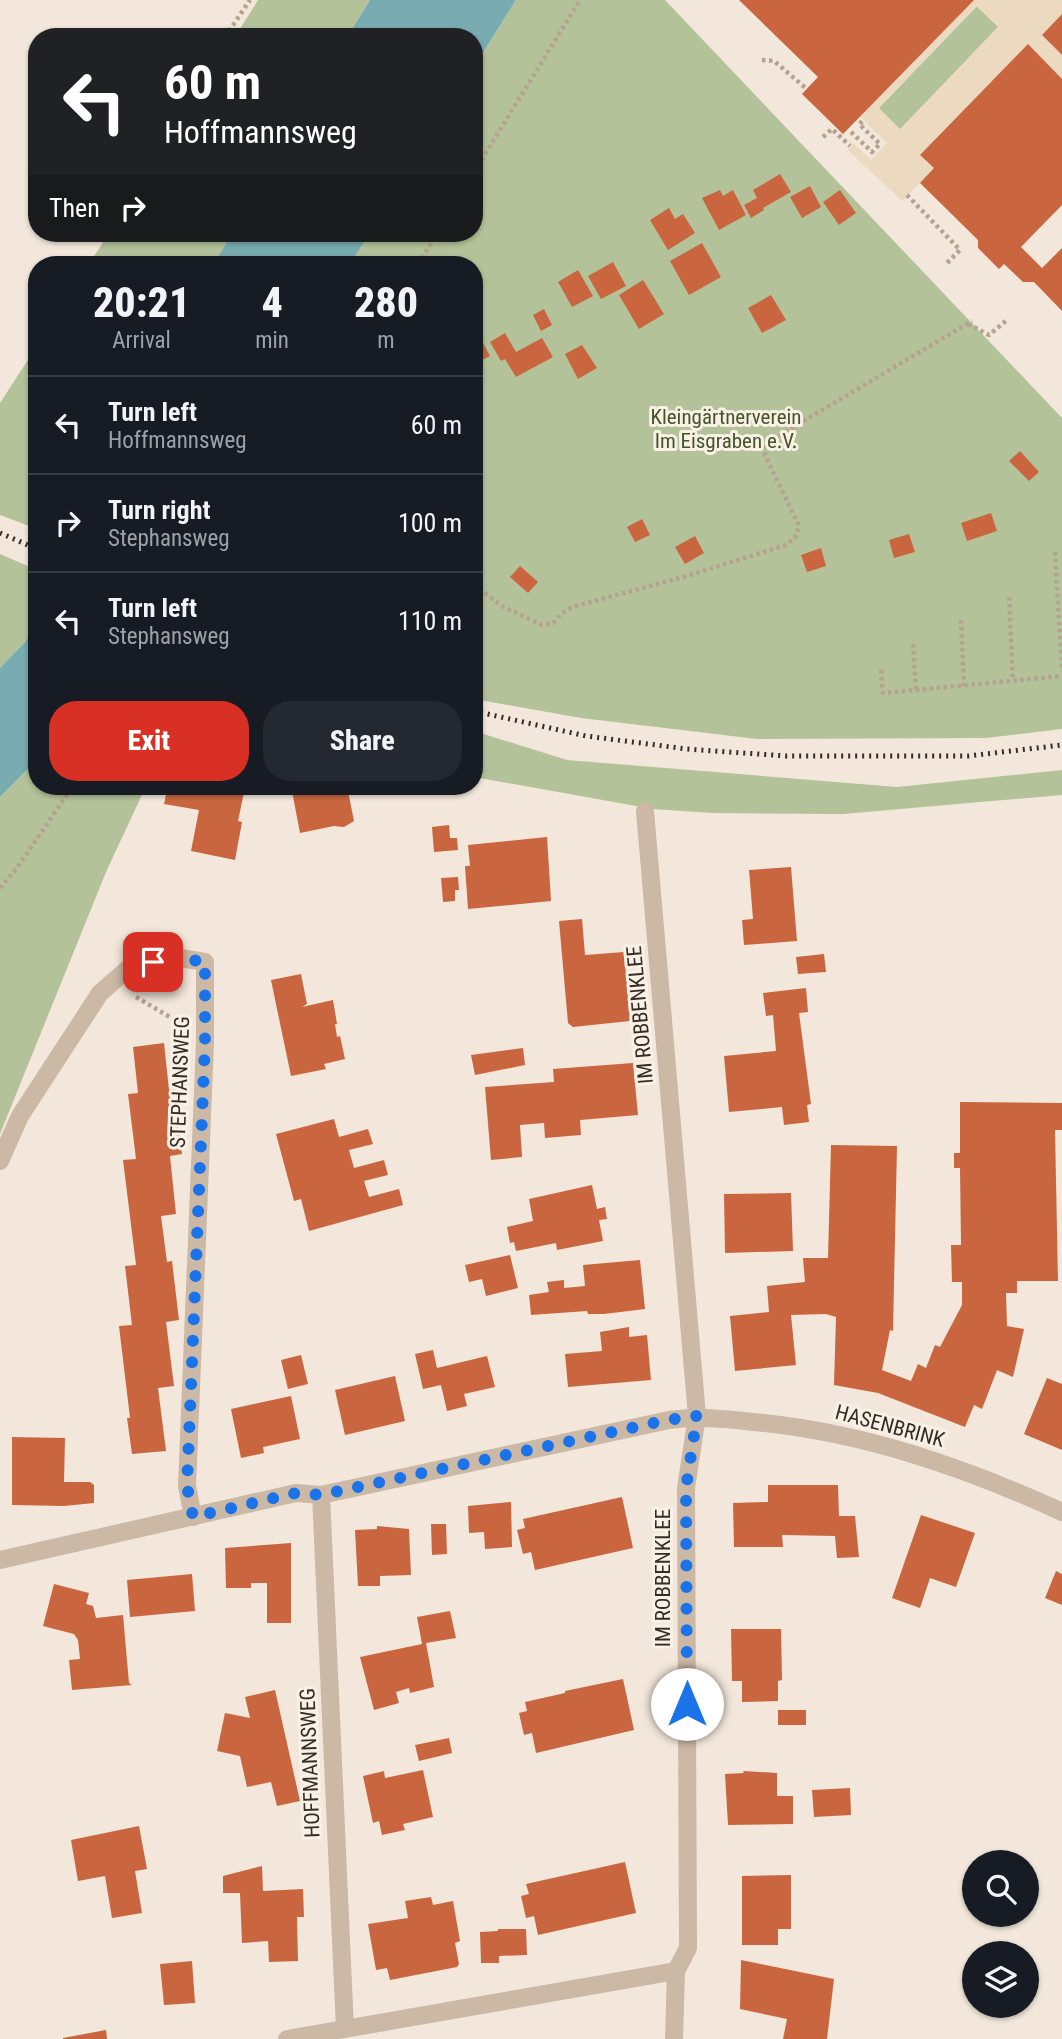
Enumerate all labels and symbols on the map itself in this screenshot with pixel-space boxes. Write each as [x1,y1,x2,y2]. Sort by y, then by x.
park label: Kleingärtnerverein Im Eisgraben e.V. [651,405,801,453]
pin [123,932,183,992]
street label: IM ROBBENKLEE [622,945,658,1085]
street label: STEPHANSWEG [166,1016,194,1148]
street label: HASENBRINK [833,1400,948,1452]
street label: IM ROBBENKLEE [651,1509,675,1647]
position arrow [650,1667,724,1741]
street label: HOFFMANNSWEG [295,1688,325,1838]

